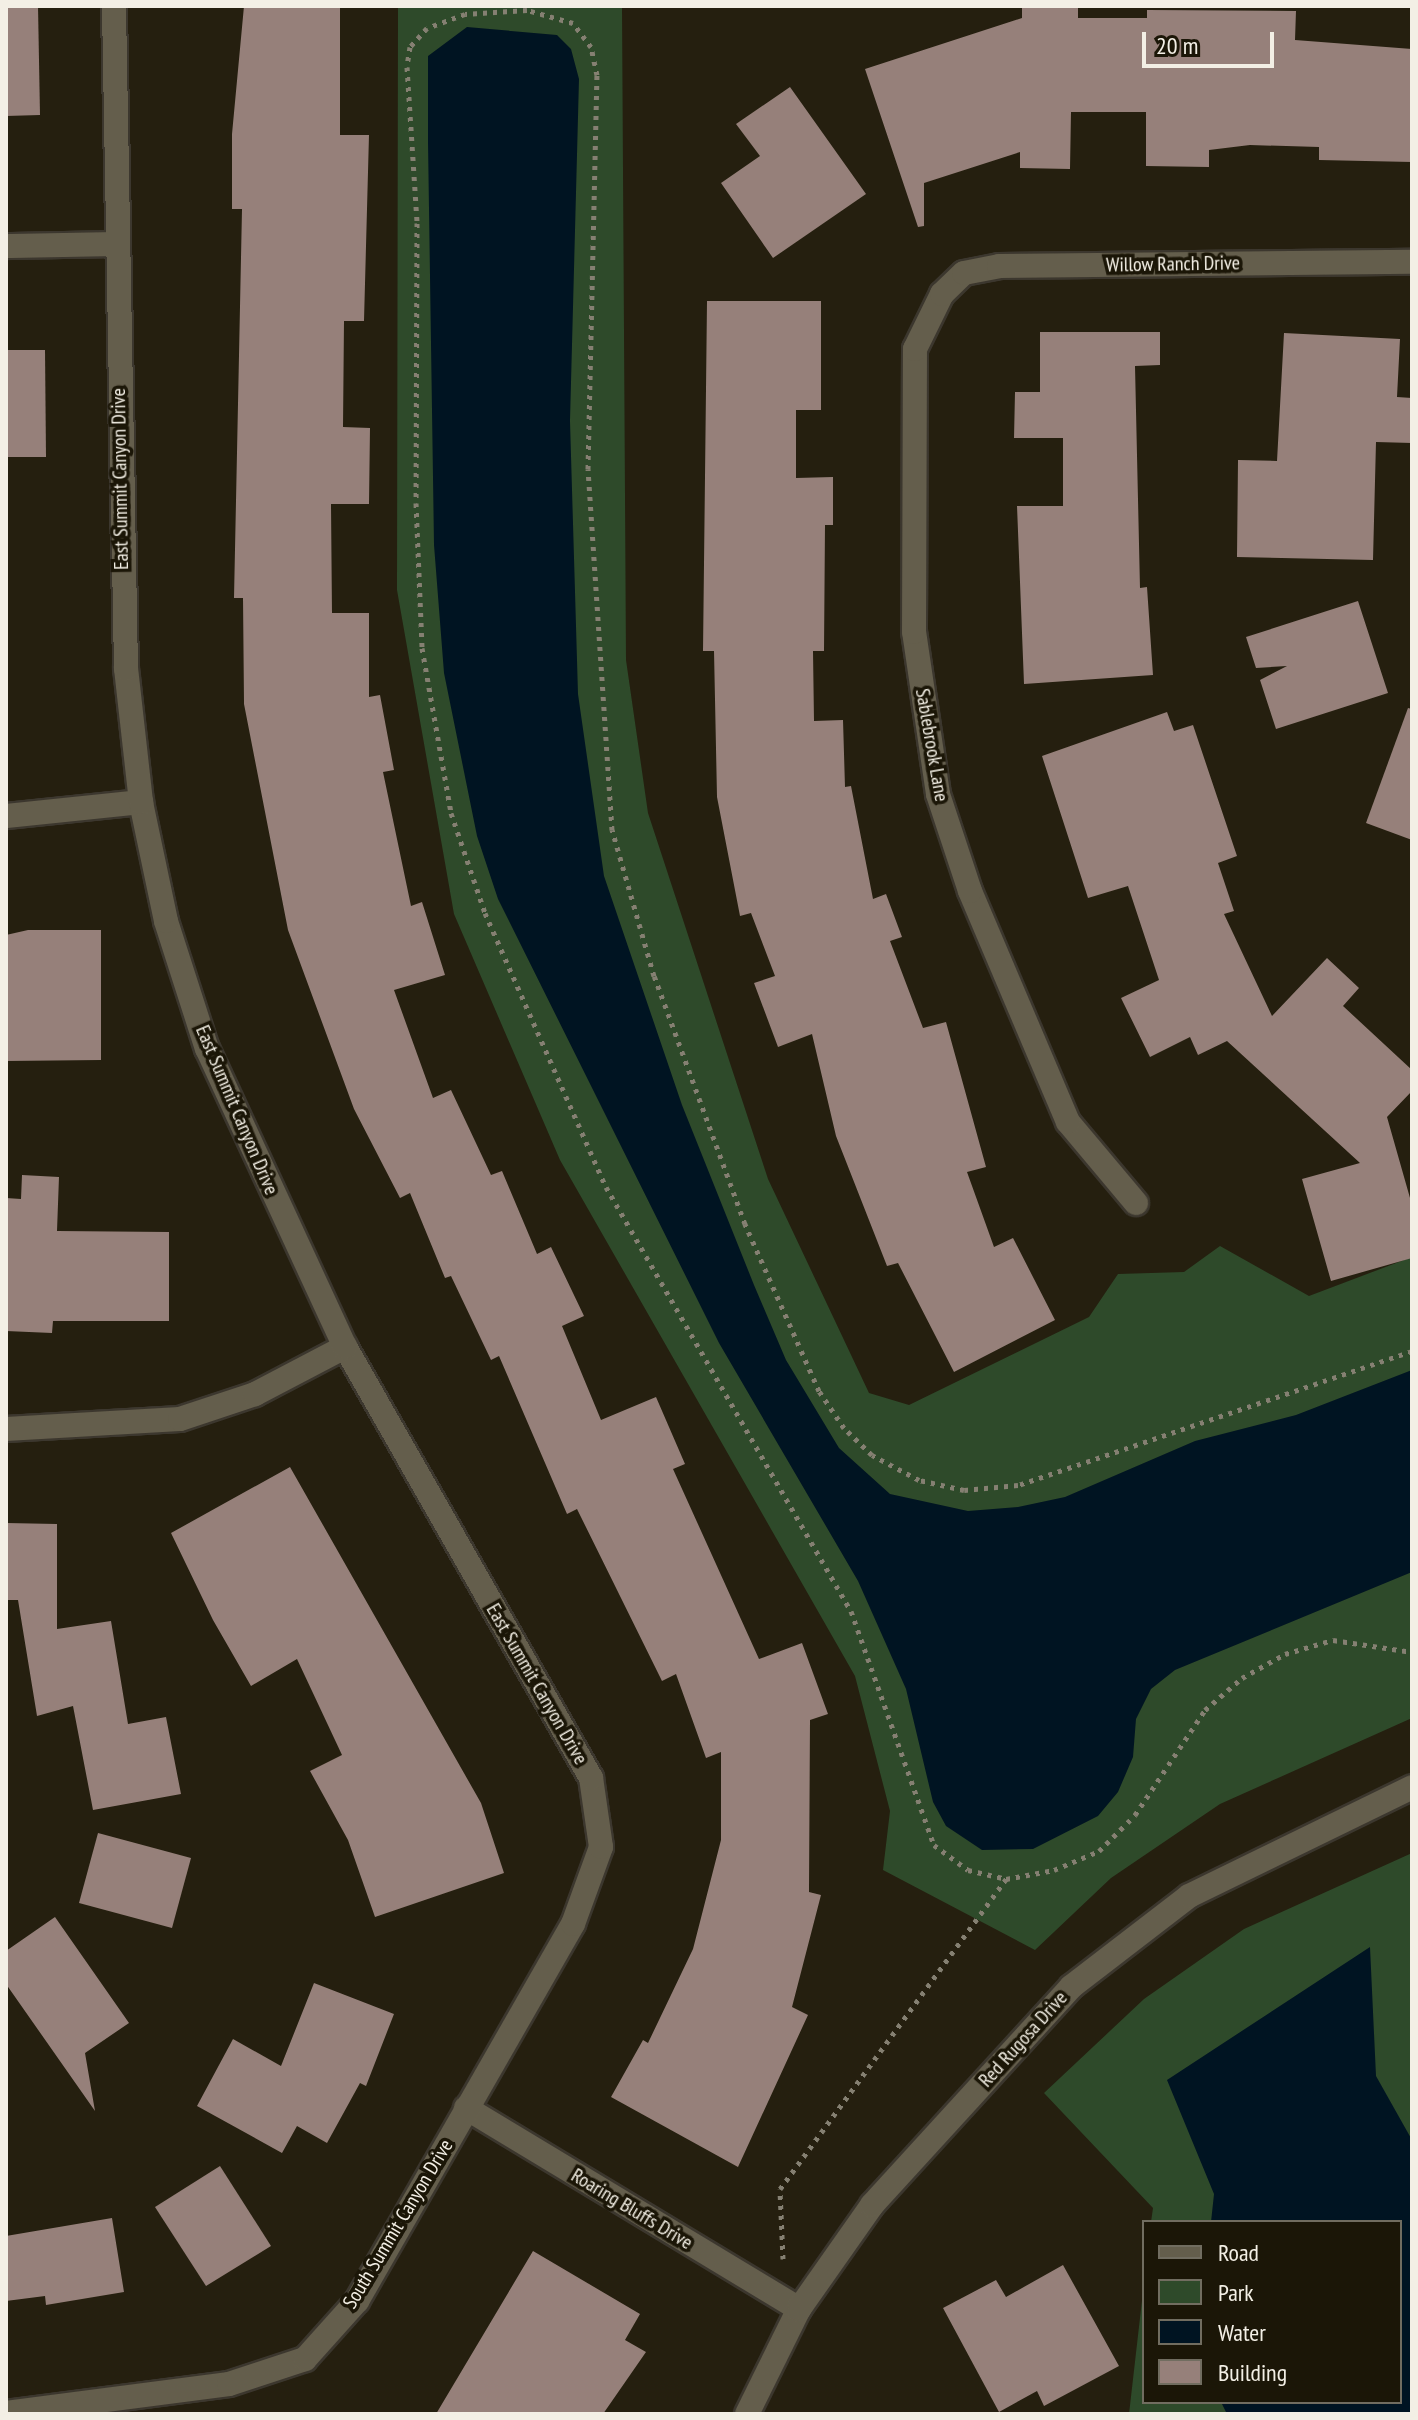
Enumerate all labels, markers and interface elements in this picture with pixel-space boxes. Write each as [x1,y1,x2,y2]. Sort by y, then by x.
scale bar [1146,16,1278,66]
text: 20 m [1156,30,1198,61]
street label: Willow Ranch Drive [1106,251,1240,277]
street label: East Summit Canyon Drive [106,388,134,570]
street label: Sablebrook Lane [910,686,954,804]
street label: East Summit Canyon Drive [190,1022,284,1198]
street label: East Summit Canyon Drive [481,1599,593,1769]
street label: Red Rugosa Drive [974,1986,1072,2092]
street label: South Summit Canyon Drive [338,2135,458,2313]
street label: Roaring Bluffs Drive [567,2163,697,2255]
legend [1142,2220,1402,2404]
text: Road [1218,2237,1259,2268]
text: Park [1218,2277,1254,2308]
text: Water [1218,2317,1266,2348]
text: Building [1218,2357,1287,2388]

